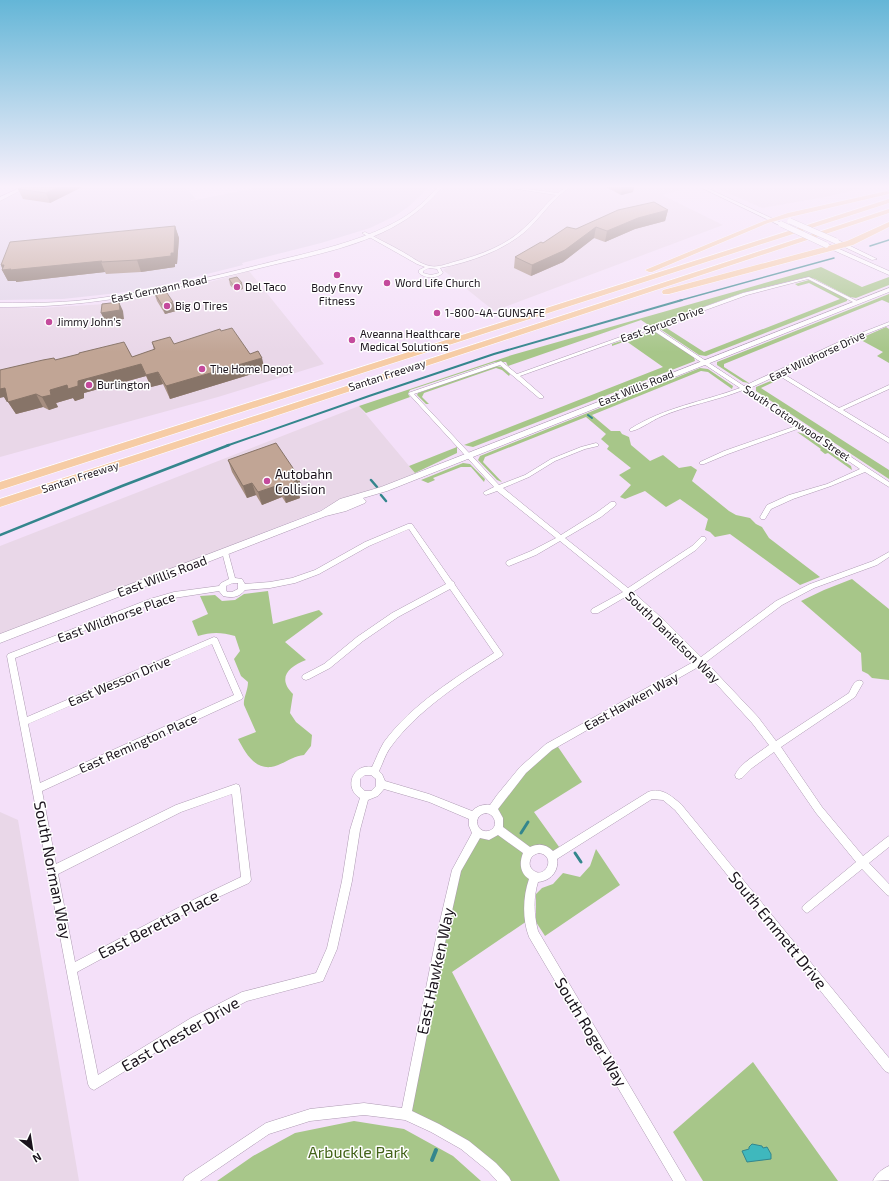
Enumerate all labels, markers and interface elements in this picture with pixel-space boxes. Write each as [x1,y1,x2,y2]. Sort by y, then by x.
marker: Body Envy Fitness [332,270,342,280]
street label: East Germann Road [110,272,208,305]
place label: Word Life Church [395,276,480,289]
marker: Word Life Church [382,278,392,288]
place label: Del Taco [245,280,286,293]
place label: Body Envy Fitness [311,281,363,307]
marker: Del Taco [232,282,242,292]
place label: Big O Tires [175,299,228,312]
marker: Big O Tires [162,301,172,311]
street label: East Spruce Drive [619,302,705,345]
place label: 1-800-4A-GUNSAFE [445,306,545,319]
marker: 1-800-4A-GUNSAFE [432,308,442,318]
place label: Jimmy John's [57,315,122,328]
marker: Jimmy John's [44,317,54,327]
place label: Aveanna Healthcare Medical Solutions [360,327,460,353]
street label: East Wildhorse Drive [767,328,867,383]
marker: Aveanna Healthcare Medical Solutions [347,335,357,345]
street label: Santan Freeway [347,356,427,393]
place label: The Home Depot [210,362,293,375]
marker: The Home Depot [197,364,207,374]
street label: East Willis Road [596,367,675,409]
place label: Burlington [97,378,150,391]
marker: Burlington [84,380,94,390]
street label: South Cottonwood Street [741,382,853,463]
street label: Santan Freeway [40,458,120,495]
place label: Autobahn Collision [275,466,333,497]
marker: Autobahn Collision [262,476,272,486]
street label: East Willis Road [115,552,209,600]
street label: East Wildhorse Place [55,588,177,646]
street label: South Danielson Way [622,588,724,686]
street label: East Wesson Drive [65,652,173,710]
street label: East Hawken Way [581,668,681,734]
street label: East Remington Place [76,710,200,776]
street label: South Norman Way [31,799,76,941]
street label: South Emmett Drive [725,867,832,992]
street label: East Beretta Place [94,885,221,962]
street label: East Hawken Way [412,905,457,1036]
street label: South Roger Way [551,974,632,1090]
street label: East Chester Drive [117,992,242,1075]
north arrow [12,1129,52,1169]
park label: Arbuckle Park [308,1142,408,1161]
text: N [31,1150,44,1166]

